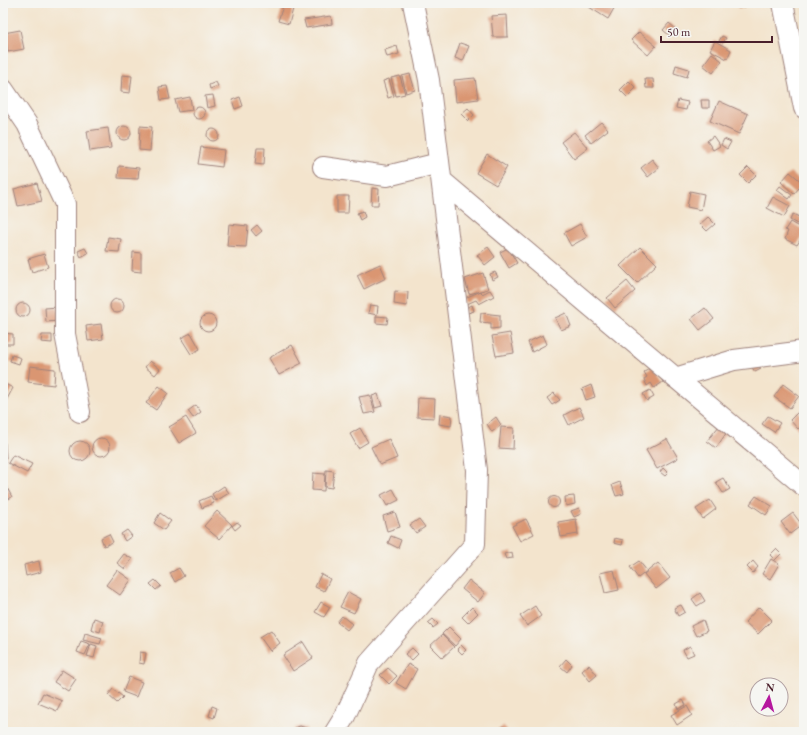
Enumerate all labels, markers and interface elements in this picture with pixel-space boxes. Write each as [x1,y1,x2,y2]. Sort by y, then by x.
scale bar [661,18,772,44]
text: 50 m [667,24,691,40]
north arrow [749,677,789,717]
text: N [765,680,775,694]

